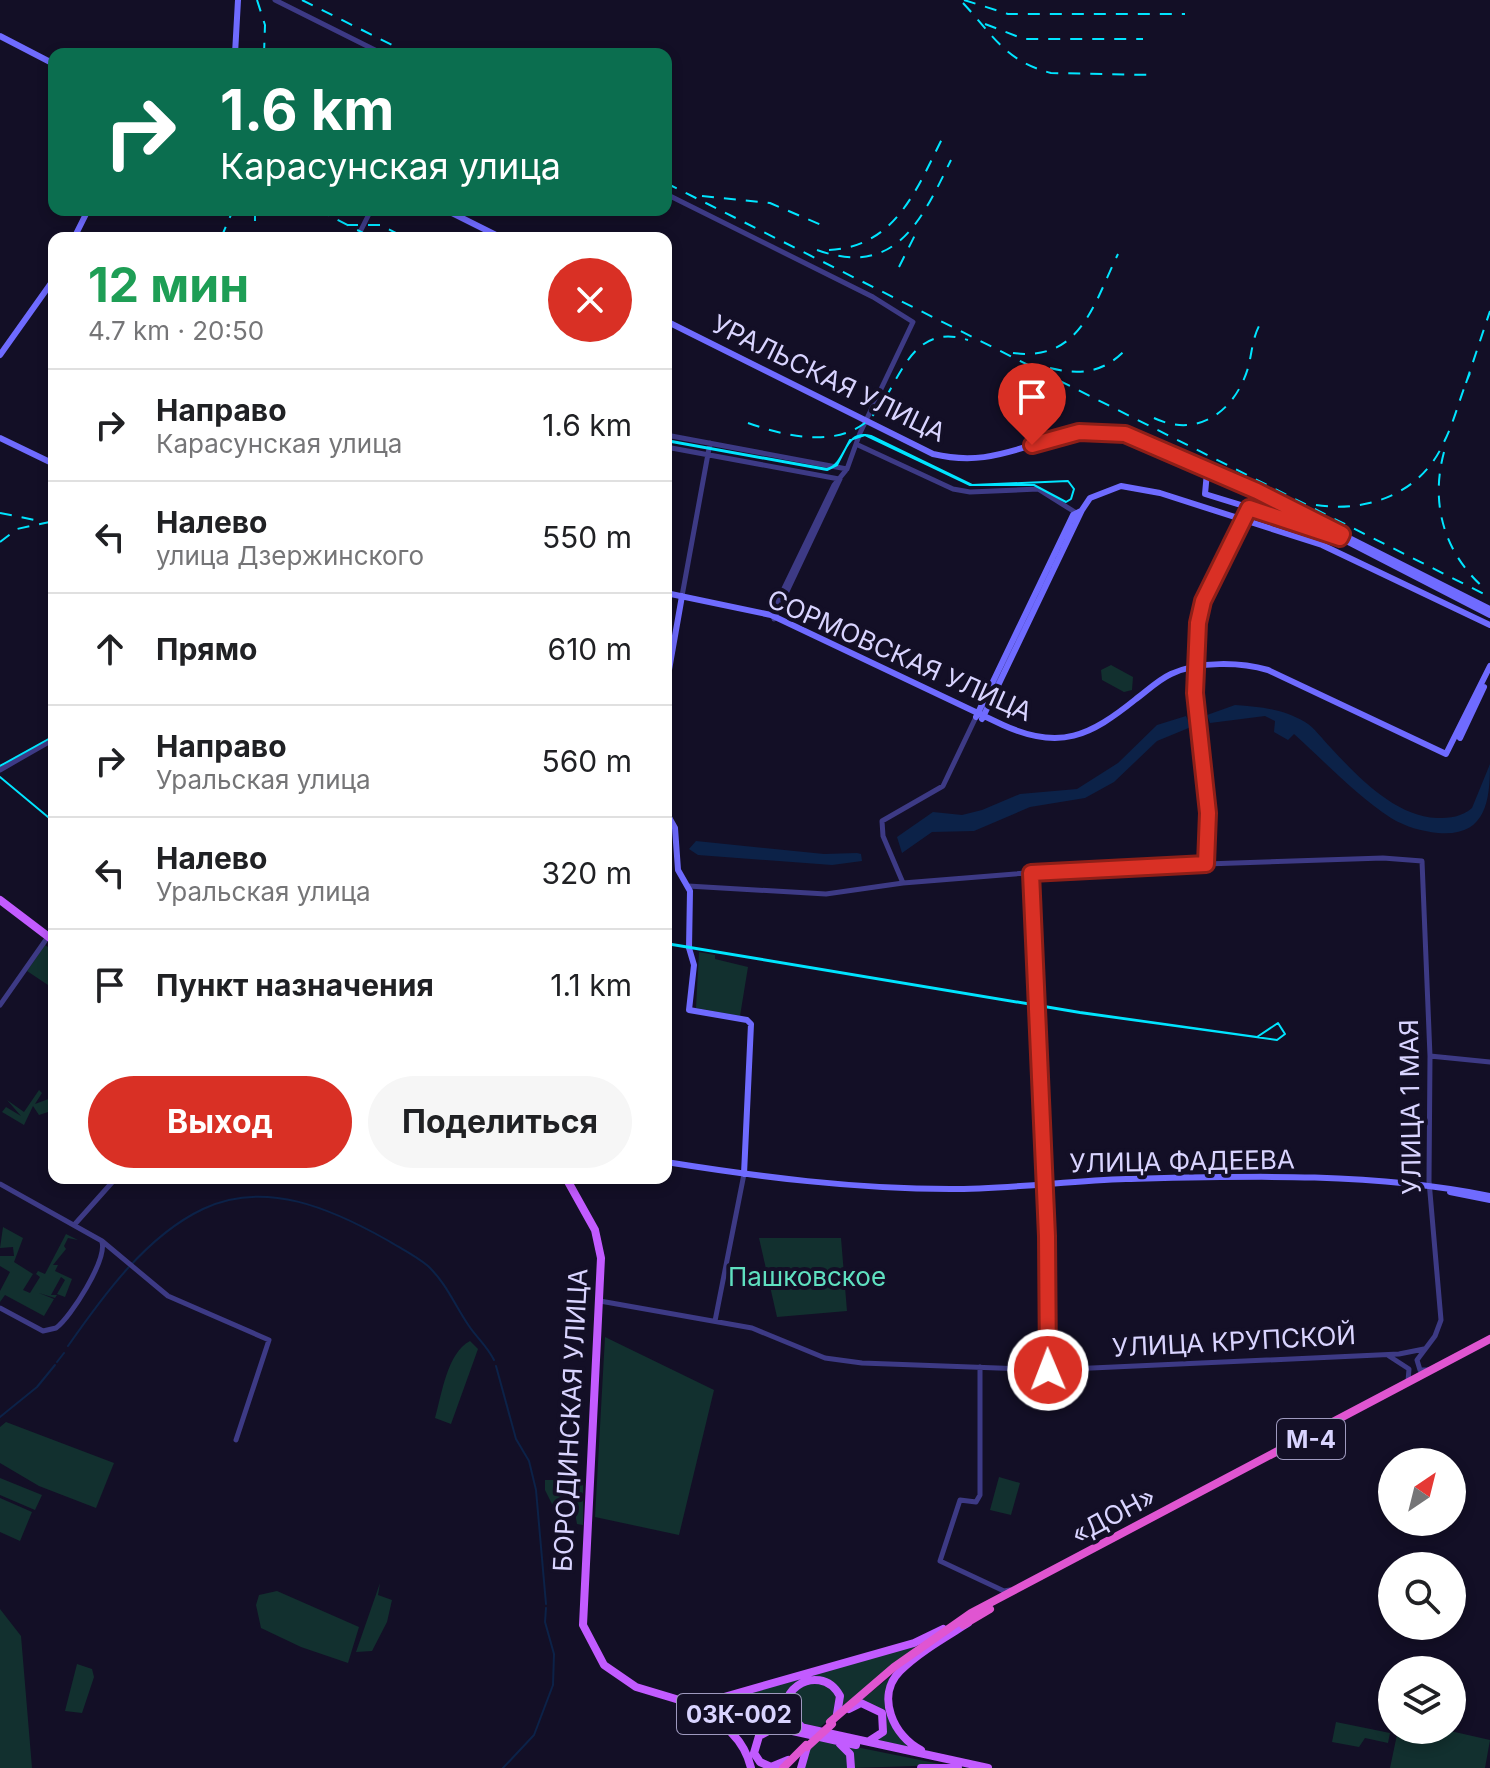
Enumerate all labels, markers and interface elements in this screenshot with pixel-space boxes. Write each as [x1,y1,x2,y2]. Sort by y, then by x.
text: 1.6 km [220,76,394,144]
icon: right [88,80,192,184]
text: Карасунская улица [220,144,561,188]
text: 12 мин [88,255,249,314]
button: close [548,258,632,342]
street label: УРАЛЬСКАЯ УЛИЦА [707,308,951,448]
text: 4.7 km · 20:50 [88,315,264,346]
pin [998,363,1066,445]
icon: arrive [1010,375,1054,419]
text: Направо [156,392,287,428]
icon: right [88,403,132,447]
text: 1.6 km [542,407,632,443]
text: Карасунская улица [156,428,402,459]
text: Налево [156,504,268,540]
icon: left [88,515,132,559]
text: 550 m [542,519,632,555]
text: улица Дзержинского [156,540,424,571]
street label: СОРМОВСКАЯ УЛИЦА [763,583,1037,727]
icon: ahead [88,627,132,671]
text: Прямо [156,631,257,667]
text: 610 m [548,631,632,667]
text: Направо [156,728,287,764]
icon: right [88,739,132,783]
text: 560 m [542,743,632,779]
text: Уральская улица [156,764,371,795]
text: Налево [156,840,268,876]
icon: left [88,851,132,895]
text: 320 m [542,855,632,891]
text: Уральская улица [156,876,371,907]
icon: arrive [88,963,132,1007]
text: Пункт назначения [156,967,434,1003]
text: 1.1 km [550,967,632,1003]
street label: УЛИЦА 1 МАЯ [1393,1019,1427,1195]
button: Выход [88,1076,352,1168]
button: Поделиться [368,1076,632,1168]
street label: УЛИЦА ФАДЕЕВА [1069,1144,1295,1178]
park label: Пашковское [728,1261,886,1292]
street label: БОРОДИНСКАЯ УЛИЦА [547,1267,593,1573]
street label: УЛИЦА КРУПСКОЙ [1111,1319,1357,1363]
position arrow [1006,1328,1090,1412]
road number: М-4 [1277,1419,1345,1459]
north arrow [1378,1448,1466,1536]
map controls [1378,1448,1466,1744]
street label: «ДОН» [1066,1480,1160,1550]
button: search [1378,1552,1466,1640]
button: layers [1378,1656,1466,1744]
road number: 03К-002 [677,1694,801,1734]

